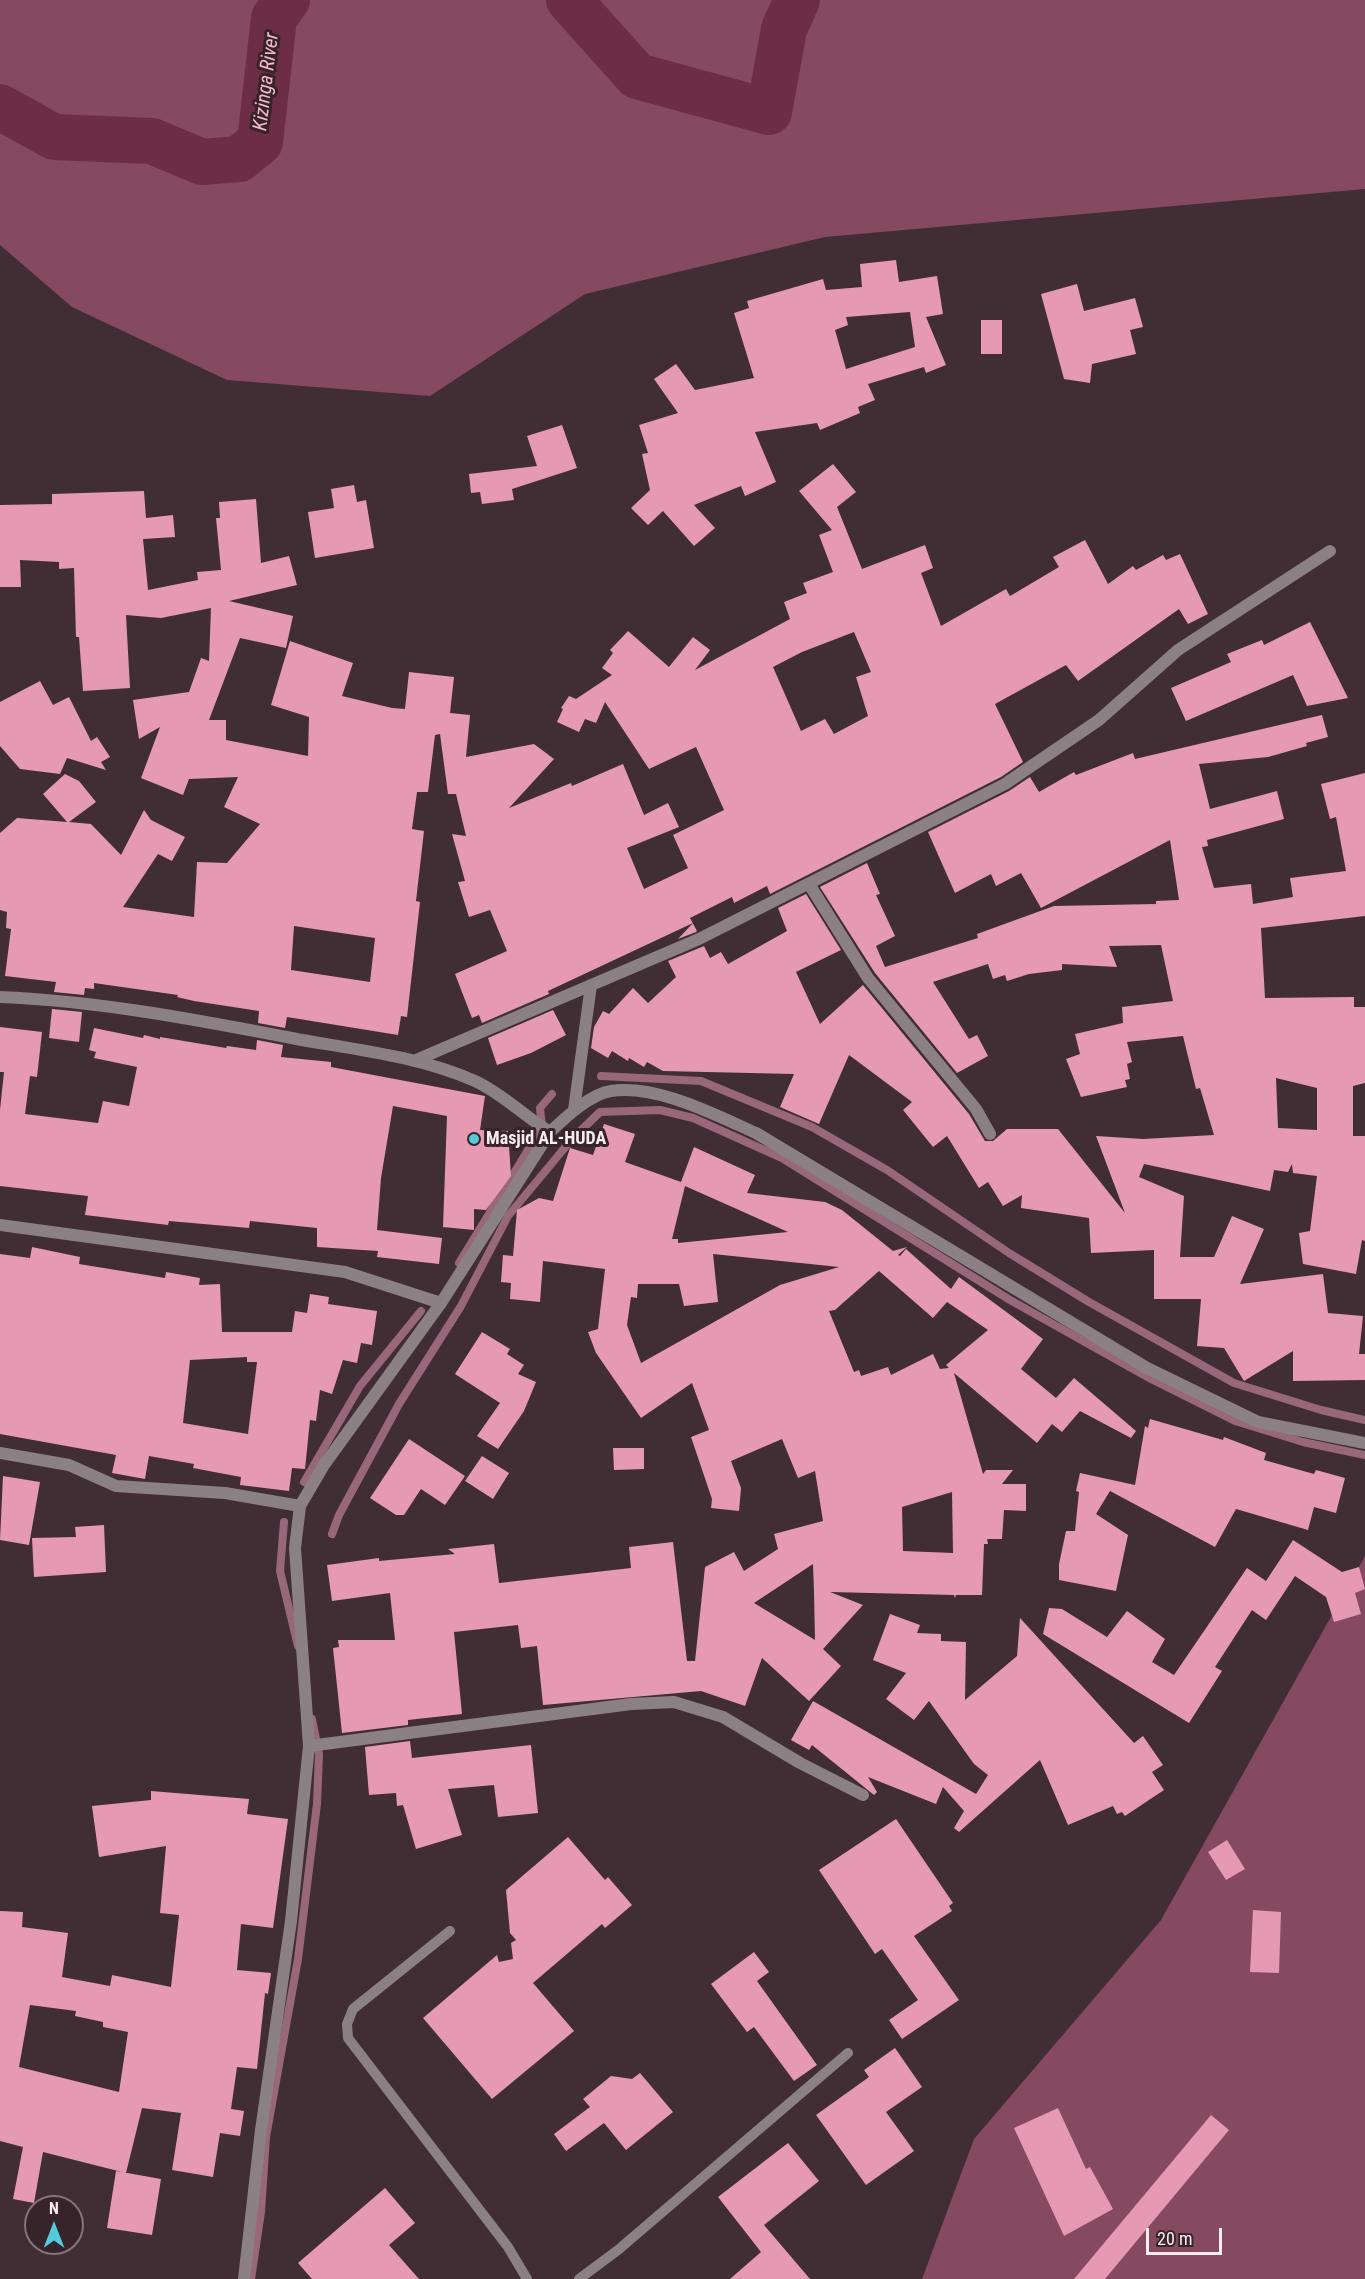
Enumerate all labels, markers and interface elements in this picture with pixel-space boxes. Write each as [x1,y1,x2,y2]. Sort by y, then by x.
water label: Kizinga River [249,32,285,132]
place label: Masjid AL-HUDA [486,1128,606,1150]
marker: Masjid AL-HUDA [467,1132,481,1146]
north arrow [24,2195,84,2255]
text: N [49,2199,59,2218]
scale bar [1149,2216,1226,2254]
text: 20 m [1157,2228,1192,2249]

